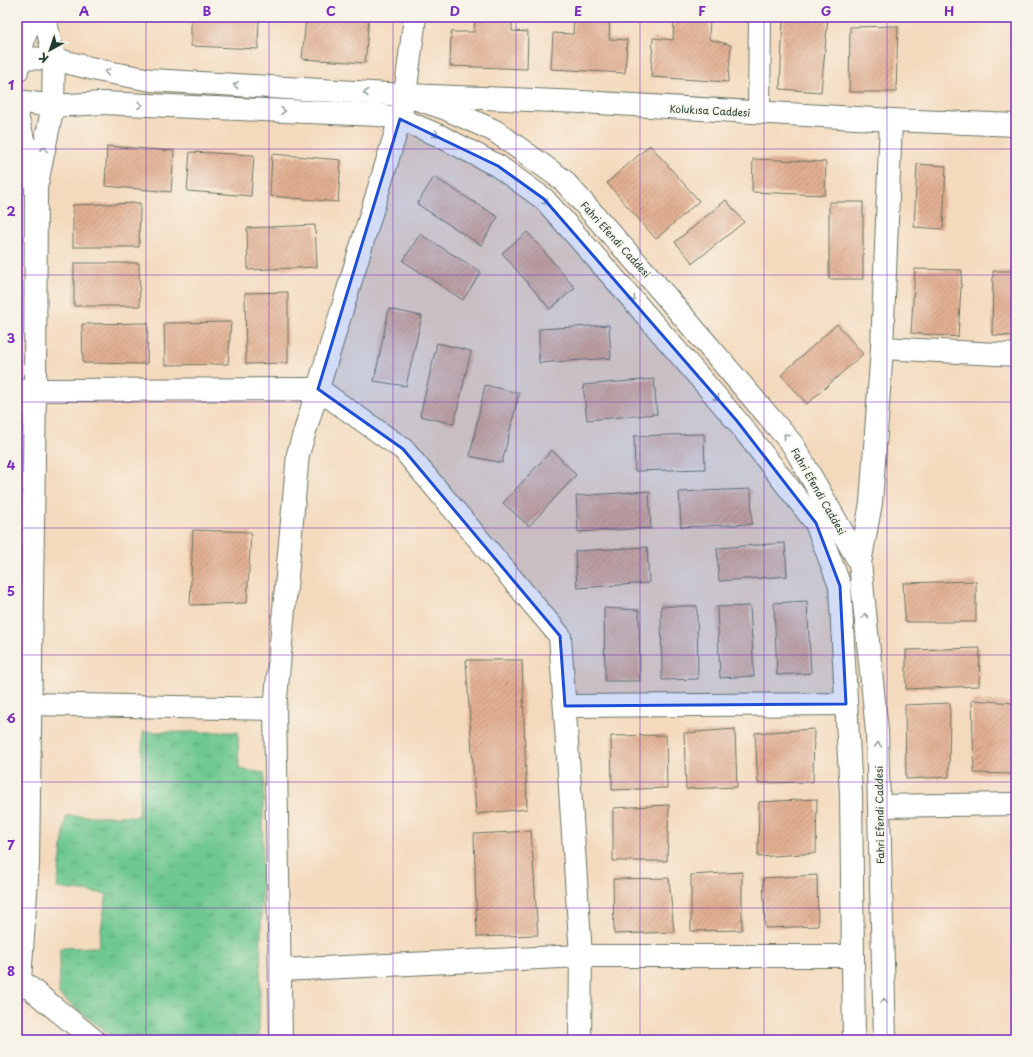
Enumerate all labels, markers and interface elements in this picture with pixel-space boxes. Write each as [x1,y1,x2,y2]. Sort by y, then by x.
text: A [79,1,89,20]
text: B [203,1,212,20]
text: C [326,1,336,20]
text: D [450,1,460,20]
text: E [574,1,582,20]
text: F [698,1,706,20]
text: G [821,1,831,20]
text: H [944,1,954,20]
north arrow [30,30,70,70]
text: K [35,49,52,67]
one-way arrow [104,69,110,77]
text: 1 [8,75,14,94]
one-way arrow [233,81,239,90]
one-way arrow [363,88,369,97]
one-way arrow [137,100,143,109]
street label: Kolukısa Caddesi [669,100,751,120]
one-way arrow [280,107,286,115]
one-way arrow [432,129,440,137]
one-way arrow [39,146,47,153]
one-way arrow [541,197,549,205]
street label: Fahri Efendi Caddesi [578,198,655,281]
text: 2 [6,201,16,220]
one-way arrow [628,295,635,302]
text: 3 [7,328,16,347]
one-way arrow [713,393,720,401]
one-way arrow [783,434,790,441]
street label: Fahri Efendi Caddesi [788,445,850,538]
text: 4 [7,455,16,474]
text: 5 [7,581,15,600]
one-way arrow [861,613,870,619]
text: 6 [6,708,16,727]
one-way arrow [874,742,882,748]
street label: Fahri Efendi Caddesi [871,766,887,864]
text: 7 [7,835,15,854]
text: 8 [7,961,15,980]
one-way arrow [880,998,888,1004]

